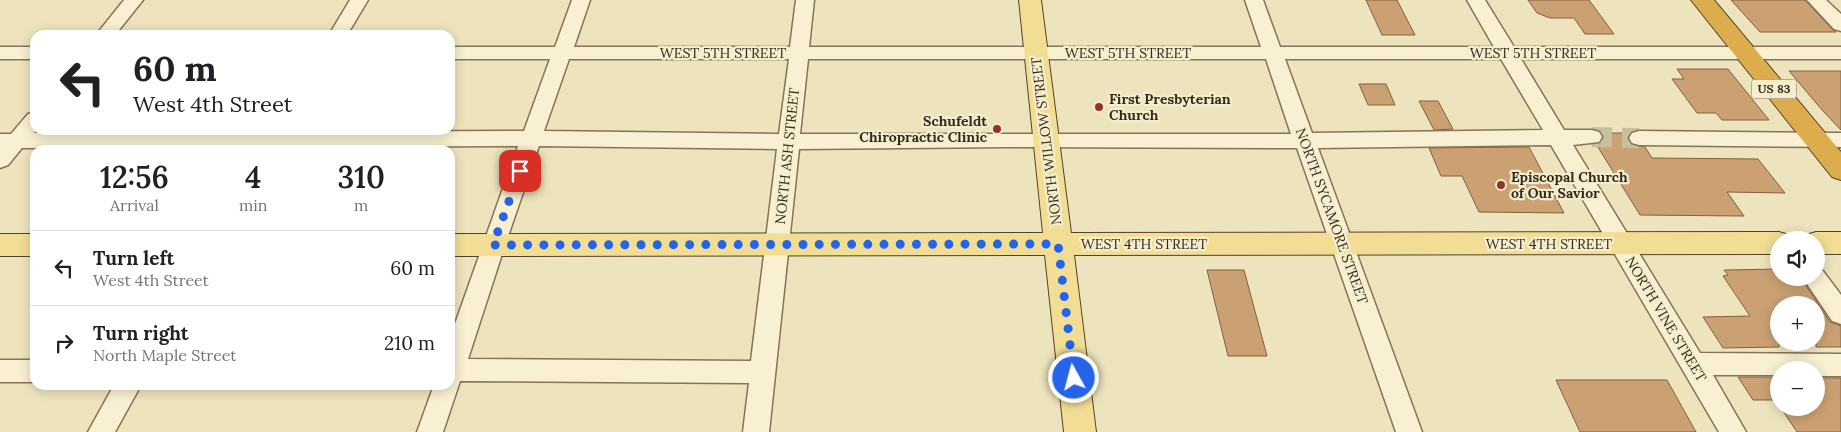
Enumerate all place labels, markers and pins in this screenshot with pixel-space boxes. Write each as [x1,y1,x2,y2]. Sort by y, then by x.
place label: First Presbyterian Church [1109,90,1231,124]
marker: First Presbyterian Church [1093,101,1105,113]
place label: Schufeldt Chiropractic Clinic [859,112,988,146]
marker: Schufeldt Chiropractic Clinic [991,123,1003,135]
pin [499,150,541,192]
place label: Episcopal Church of Our Savior [1511,168,1628,202]
marker: Episcopal Church of Our Savior [1495,179,1507,191]

